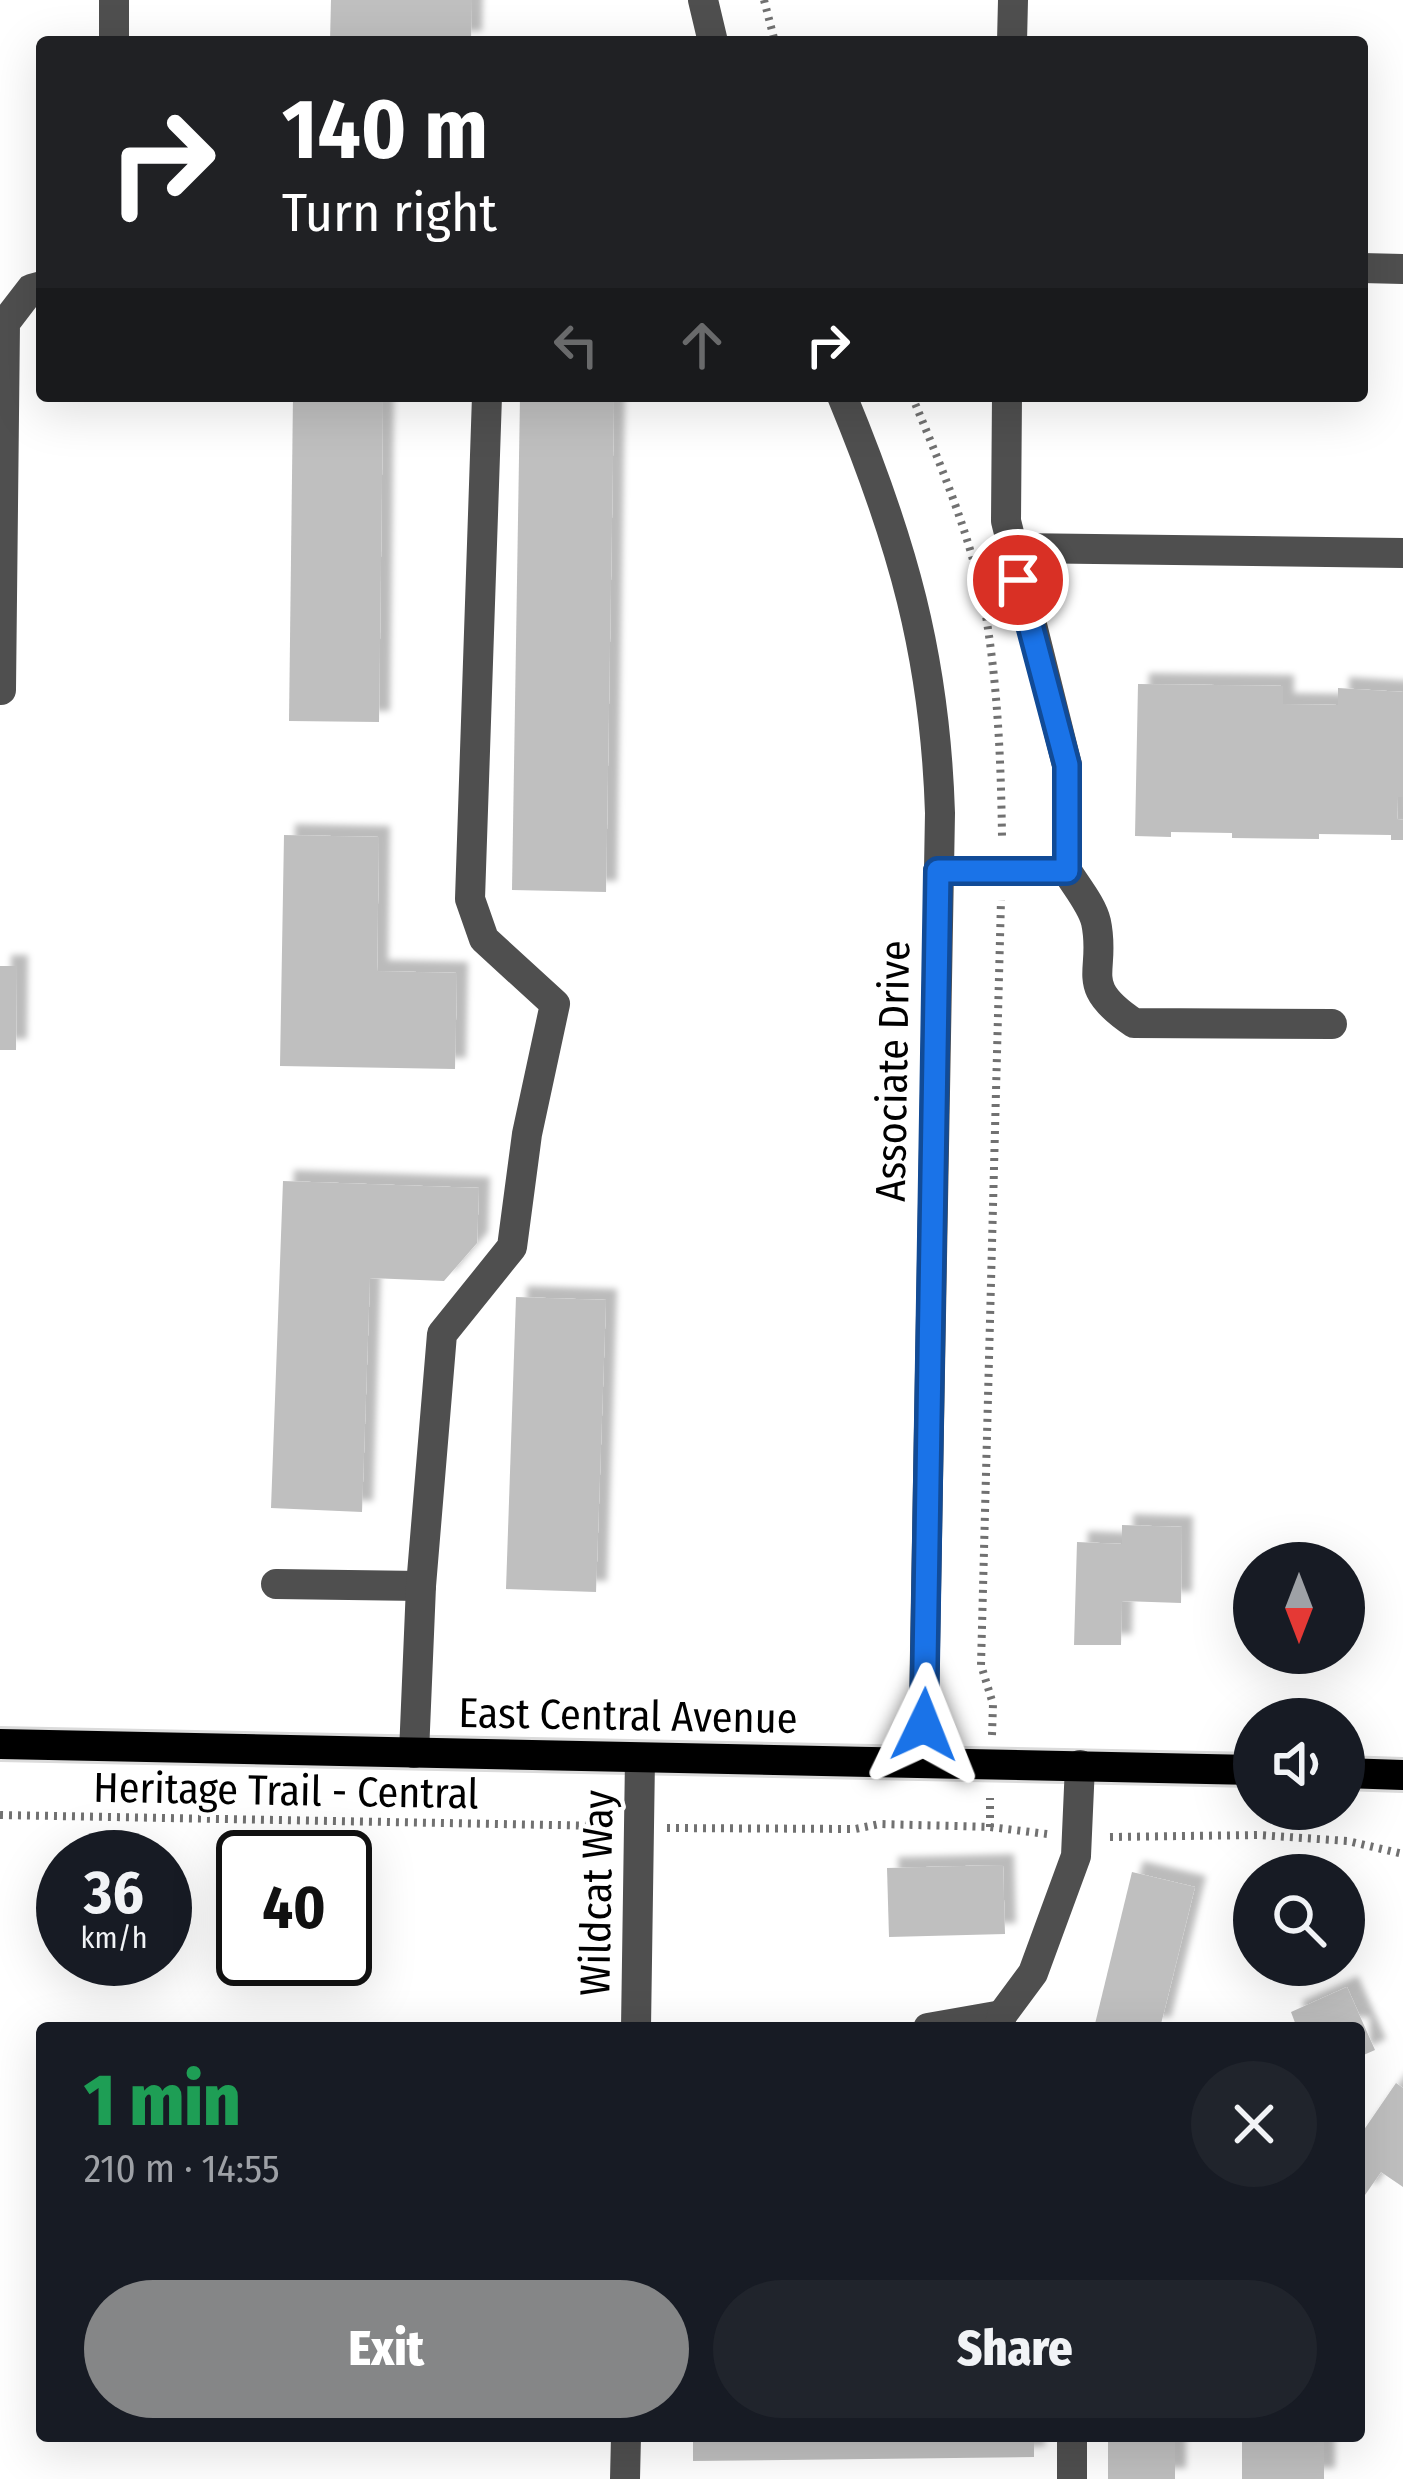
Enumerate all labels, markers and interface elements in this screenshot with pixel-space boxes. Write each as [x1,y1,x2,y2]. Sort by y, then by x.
text: 140 m [282,79,488,180]
icon: right [84,84,240,240]
text: Turn right [282,181,497,245]
icon: left [543,312,609,378]
icon: ahead [669,312,735,378]
icon: right [795,312,861,378]
pin [967,529,1069,631]
icon: arrive [985,547,1051,613]
street label: Associate Drive [866,940,920,1202]
north arrow [1233,1542,1365,1674]
map controls [1233,1542,1365,1986]
position arrow [861,1662,987,1788]
street label: East Central Avenue [458,1688,798,1744]
button: sound [1233,1698,1365,1830]
street label: Heritage Trail - Central [93,1763,479,1819]
street label: Wildcat Way [570,1789,624,1996]
speed limit sign: 40 [216,1830,372,1986]
button: search [1233,1854,1365,1986]
text: 36 [84,1857,144,1929]
text: km/h [81,1920,147,1956]
text: 1 min [84,2058,241,2144]
button: close [1191,2061,1317,2187]
text: 210 m · 14:55 [84,2146,280,2192]
button: Exit [84,2280,689,2418]
button: Share [713,2280,1317,2418]

